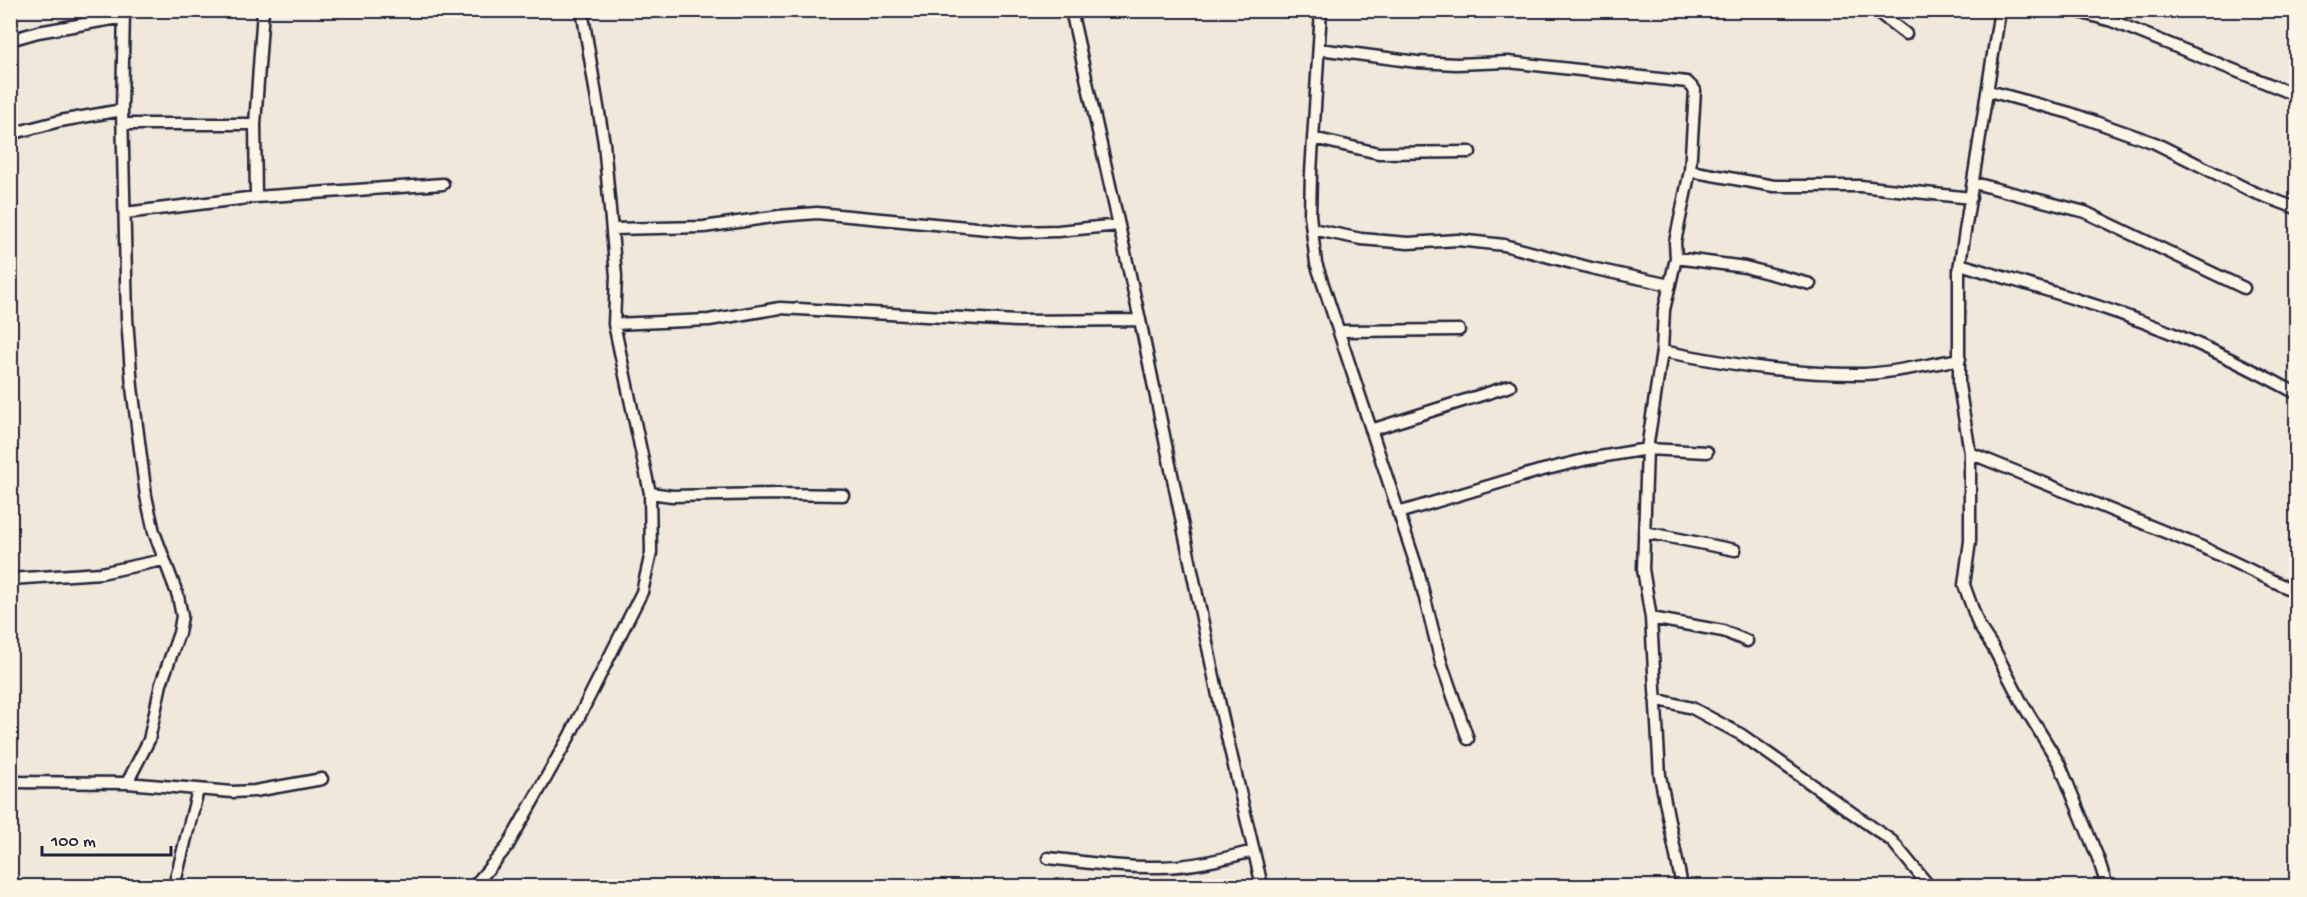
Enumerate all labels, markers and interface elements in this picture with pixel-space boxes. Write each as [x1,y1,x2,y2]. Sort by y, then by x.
scale bar [42,819,171,857]
text: 100 m [50,832,96,853]

